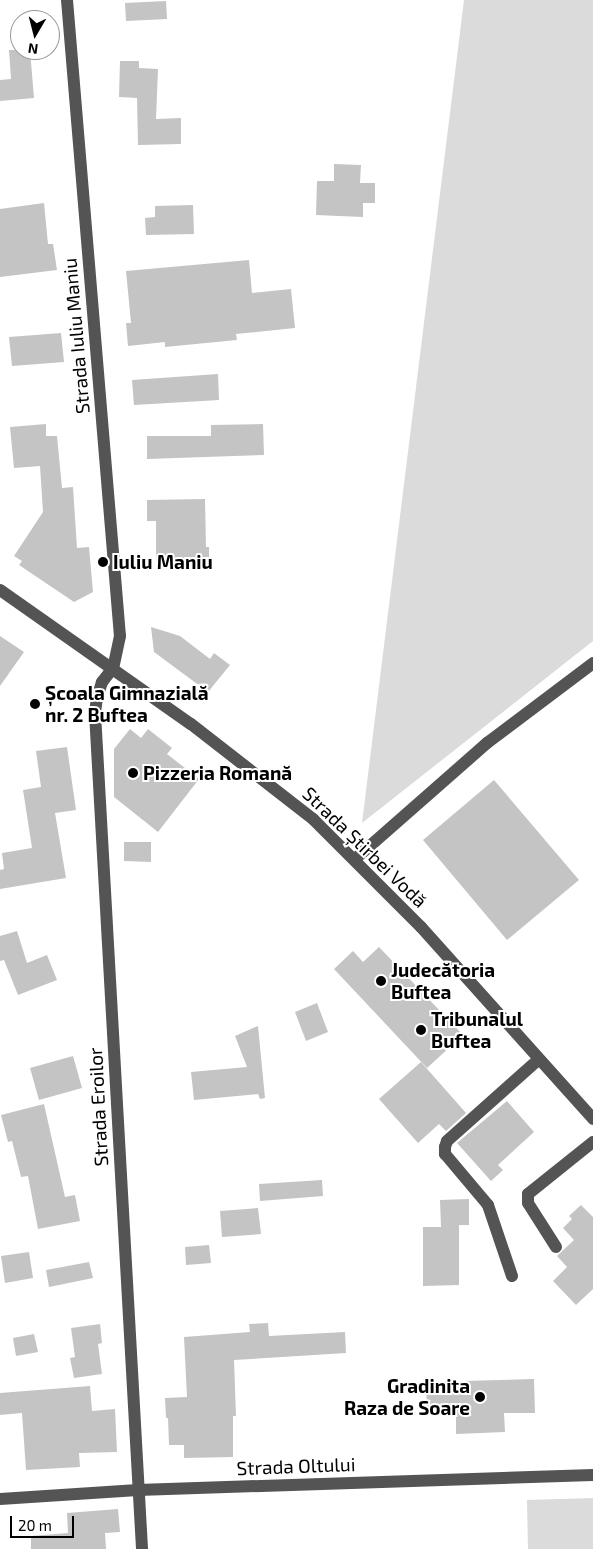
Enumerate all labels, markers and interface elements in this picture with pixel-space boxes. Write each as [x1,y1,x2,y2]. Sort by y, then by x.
north arrow [10,10,60,60]
text: N [27,40,39,58]
street label: Strada Iuliu Maniu [58,257,94,415]
place label: Iuliu Maniu [113,551,213,573]
marker: Iuliu Maniu [97,556,109,568]
place label: Școala Gimnazială nr. 2 Buftea [45,682,209,726]
marker: Școala Gimnazială nr. 2 Buftea [29,698,41,710]
place label: Pizzeria Romană [143,762,292,784]
marker: Pizzeria Romană [127,767,139,779]
street label: Strada Știrbei Vodă [298,782,432,912]
place label: Judecătoria Buftea [391,959,495,1003]
marker: Judecătoria Buftea [375,975,387,987]
place label: Tribunalul Buftea [431,1008,523,1052]
marker: Tribunalul Buftea [415,1024,427,1036]
street label: Strada Eroilor [84,1047,112,1167]
place label: Gradinita Raza de Soare [344,1375,470,1419]
marker: Gradinita Raza de Soare [474,1391,486,1403]
street label: Strada Oltului [236,1453,356,1479]
scale bar [12,1506,76,1538]
text: 20 m [18,1516,52,1534]

